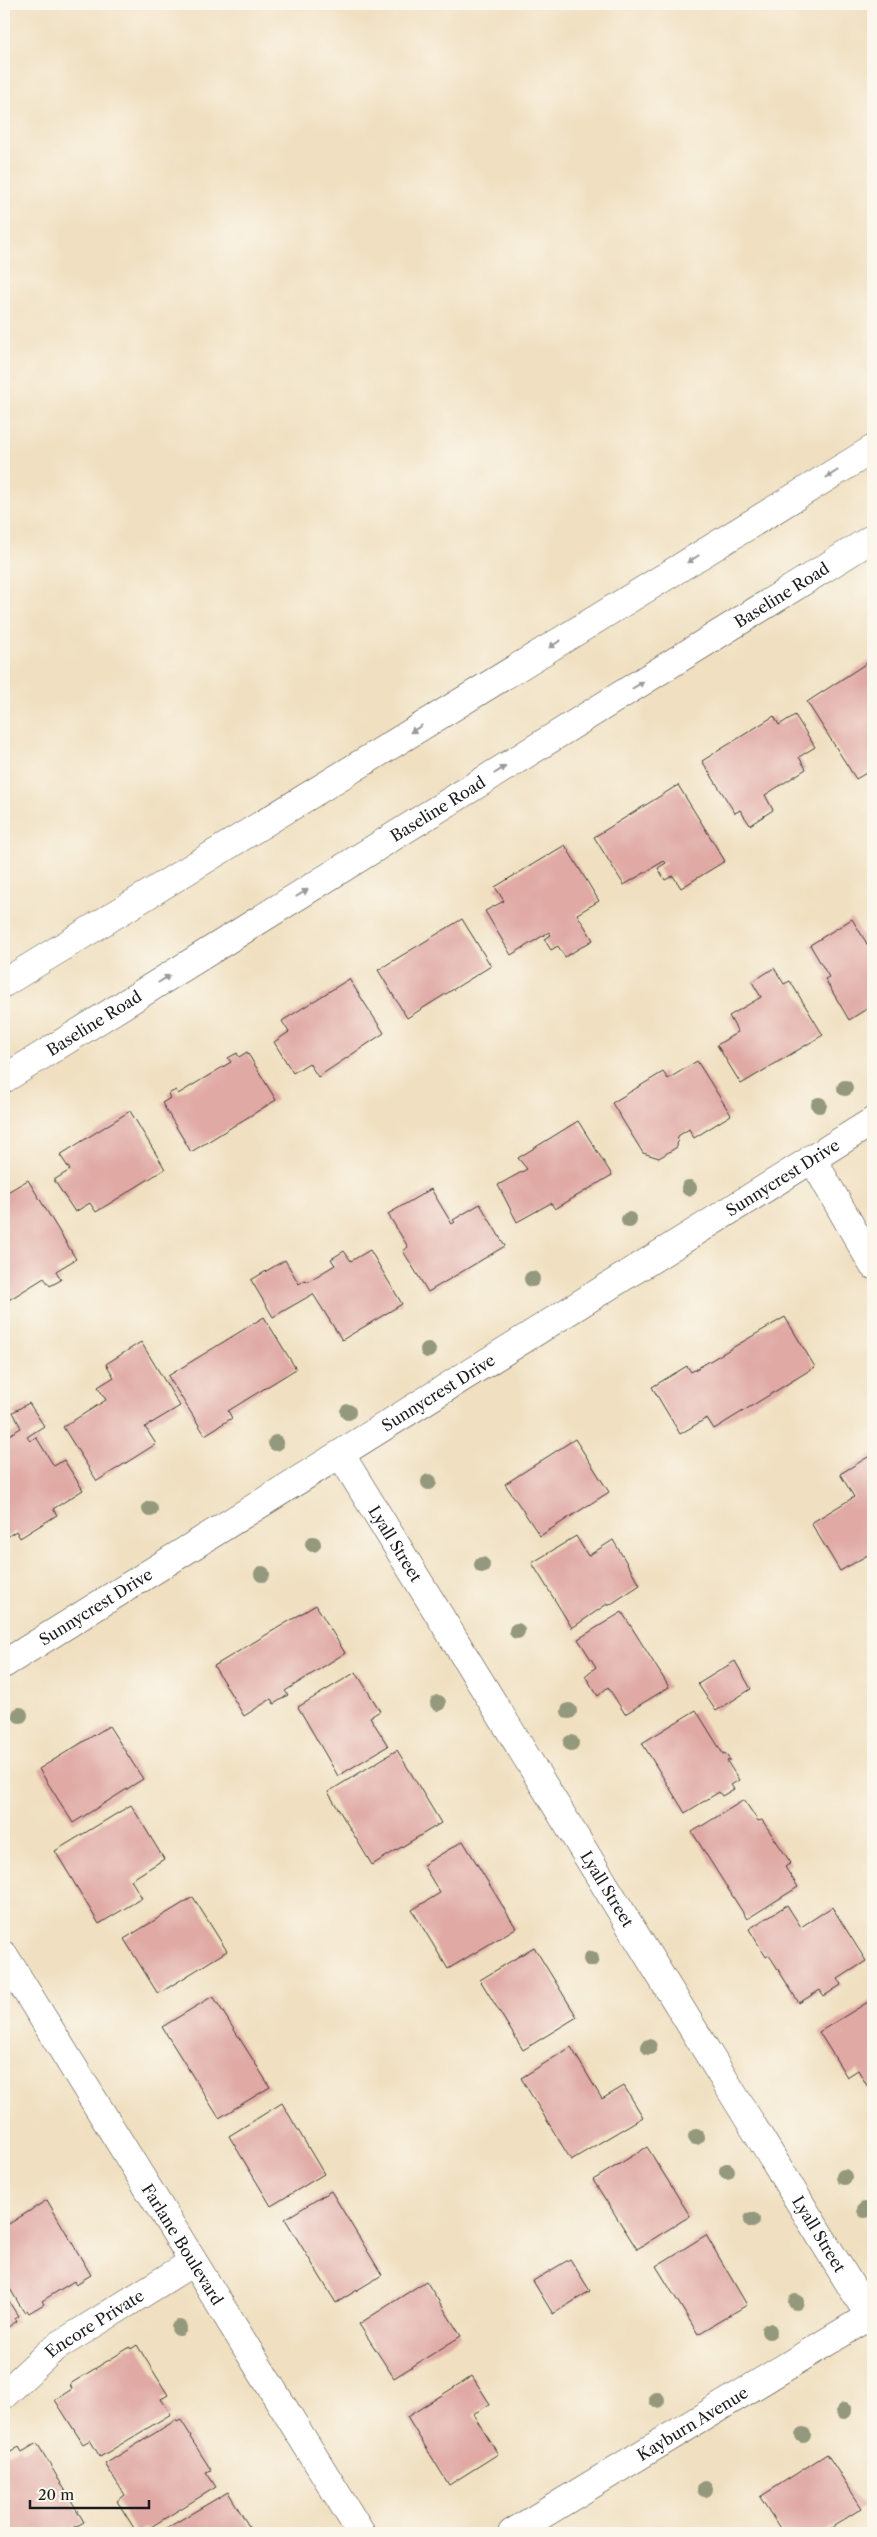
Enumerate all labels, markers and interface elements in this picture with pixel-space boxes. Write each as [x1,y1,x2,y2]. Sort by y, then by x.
one-way arrow [825,470,838,479]
one-way arrow [687,555,700,564]
street label: Baseline Road [730,558,833,632]
one-way arrow [548,640,561,649]
one-way arrow [631,680,644,689]
one-way arrow [410,725,423,734]
one-way arrow [493,766,506,775]
street label: Baseline Road [387,772,489,846]
one-way arrow [296,889,309,898]
one-way arrow [157,974,171,984]
street label: Baseline Road [43,986,145,1060]
street label: Sunnycrest Drive [722,1135,843,1220]
street label: Sunnycrest Drive [378,1350,499,1436]
street label: Lyall Street [364,1502,427,1586]
street label: Sunnycrest Drive [35,1564,156,1650]
street label: Lyall Street [576,1847,638,1931]
street label: Farlane Boulevard [138,2180,228,2309]
street label: Lyall Street [788,2192,850,2276]
street label: Encore Private [41,2285,147,2361]
street label: Kayburn Avenue [633,2382,752,2465]
scale bar [30,2477,149,2509]
text: 20 m [38,2485,74,2504]

